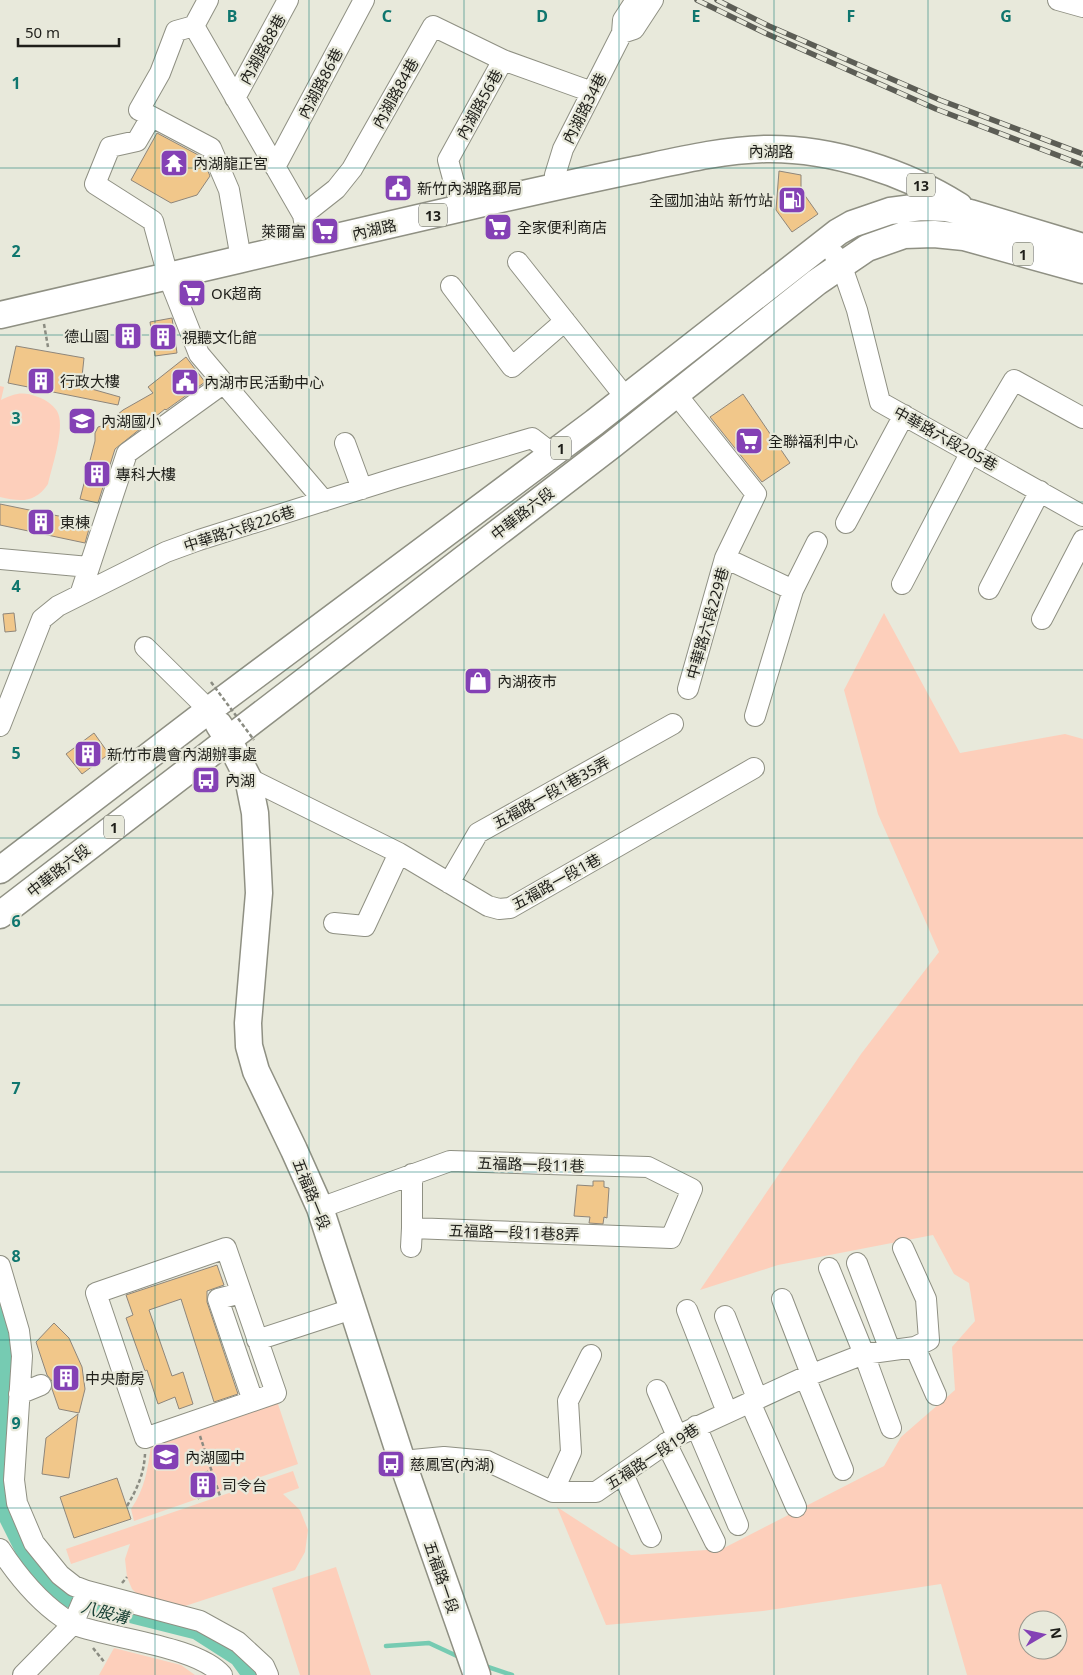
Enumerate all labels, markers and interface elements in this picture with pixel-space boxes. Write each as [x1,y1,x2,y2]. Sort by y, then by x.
text: B [227,5,237,27]
text: C [382,5,392,27]
text: D [536,5,548,27]
text: E [692,5,701,27]
text: F [847,5,855,27]
text: G [1000,5,1012,27]
street label: 內湖路88巷 [235,10,289,88]
scale bar [18,15,119,47]
text: 50 m [25,22,60,42]
street label: 內湖路86巷 [293,44,347,122]
street label: 內湖路84巷 [368,54,422,132]
street label: 內湖路56巷 [452,65,506,143]
street label: 內湖路34巷 [558,69,610,147]
text: 1 [11,72,21,94]
street label: 內湖路 [748,141,794,161]
temple icon: 內湖龍正宮 [159,148,189,178]
place label: 內湖龍正宮 [193,153,268,173]
public building icon: 新竹內湖路郵局 [383,173,413,203]
road number: 13 [907,174,935,196]
place label: 新竹內湖路郵局 [417,178,522,198]
fuel station icon: 全國加油站 新竹站 [777,185,807,215]
place label: 全國加油站 新竹站 [649,190,773,210]
road number: 13 [419,204,447,226]
supermarket icon: 全家便利商店 [483,212,513,242]
street label: 內湖路 [350,214,398,244]
supermarket icon: 萊爾富 [310,216,340,246]
place label: 全家便利商店 [517,217,607,237]
place label: 萊爾富 [261,221,306,241]
text: 2 [11,240,21,262]
road number: 1 [1013,242,1033,266]
supermarket icon: OK超商 [177,278,207,308]
place label: OK超商 [211,283,262,303]
building icon: 德山園 [113,321,143,351]
building icon: 視聽文化館 [148,322,178,352]
place label: 德山園 [64,326,109,346]
place label: 視聽文化館 [182,327,257,347]
building icon: 行政大樓 [26,366,56,396]
public building icon: 內湖市民活動中心 [170,367,200,397]
place label: 行政大樓 [60,371,120,391]
place label: 內湖市民活動中心 [204,372,324,392]
street label: 中華路六段205巷 [891,401,1001,475]
school or university icon: 內湖國小 [67,406,97,436]
text: 3 [11,407,21,429]
place label: 內湖國小 [101,411,161,431]
supermarket icon: 全聯福利中心 [734,426,764,456]
place label: 全聯福利中心 [768,431,858,451]
road number: 1 [551,436,571,459]
building icon: 專科大樓 [82,459,112,489]
place label: 專科大樓 [116,464,176,484]
street label: 中華路六段 [486,482,558,544]
street label: 中華路六段226巷 [181,501,297,555]
building icon: 東棟 [26,507,56,537]
place label: 東棟 [60,512,90,532]
street label: 中華路六段229巷 [681,565,733,681]
text: 4 [11,575,21,597]
shop icon: 內湖夜市 [463,666,493,696]
place label: 內湖夜市 [497,671,557,691]
building icon: 新竹市農會內湖辦事處 [73,739,103,769]
text: 5 [11,742,21,764]
place label: 新竹市農會內湖辦事處 [107,744,257,764]
street label: 五福路一段1巷35弄 [489,752,613,832]
bus stop icon: 內湖 [191,765,221,795]
place label: 內湖 [225,770,255,790]
road number: 1 [104,816,124,839]
street label: 中華路六段 [22,839,94,901]
street label: 五福路一段1巷 [508,848,604,914]
text: 6 [11,910,21,932]
text: 7 [11,1077,21,1099]
street label: 五福路一段11巷 [477,1152,585,1176]
street label: 五福路一段 [289,1155,335,1233]
street label: 五福路一段11巷8弄 [448,1220,580,1244]
text: 8 [11,1245,21,1267]
building icon: 中央廚房 [51,1363,81,1393]
place label: 中央廚房 [85,1368,145,1388]
text: 9 [11,1412,21,1434]
street label: 五福路一段19巷 [602,1418,702,1494]
school or university icon: 內湖國中 [151,1442,181,1472]
place label: 內湖國中 [185,1447,245,1467]
bus stop icon: 慈鳳宮(內湖) [376,1449,406,1479]
place label: 慈鳳宮(內湖) [410,1454,494,1474]
building icon: 司令台 [188,1470,218,1500]
place label: 司令台 [222,1475,267,1495]
street label: 五福路一段 [420,1538,464,1616]
water label: 八股溝 [79,1595,133,1629]
north arrow [1018,1610,1068,1660]
text: N [1046,1626,1067,1640]

